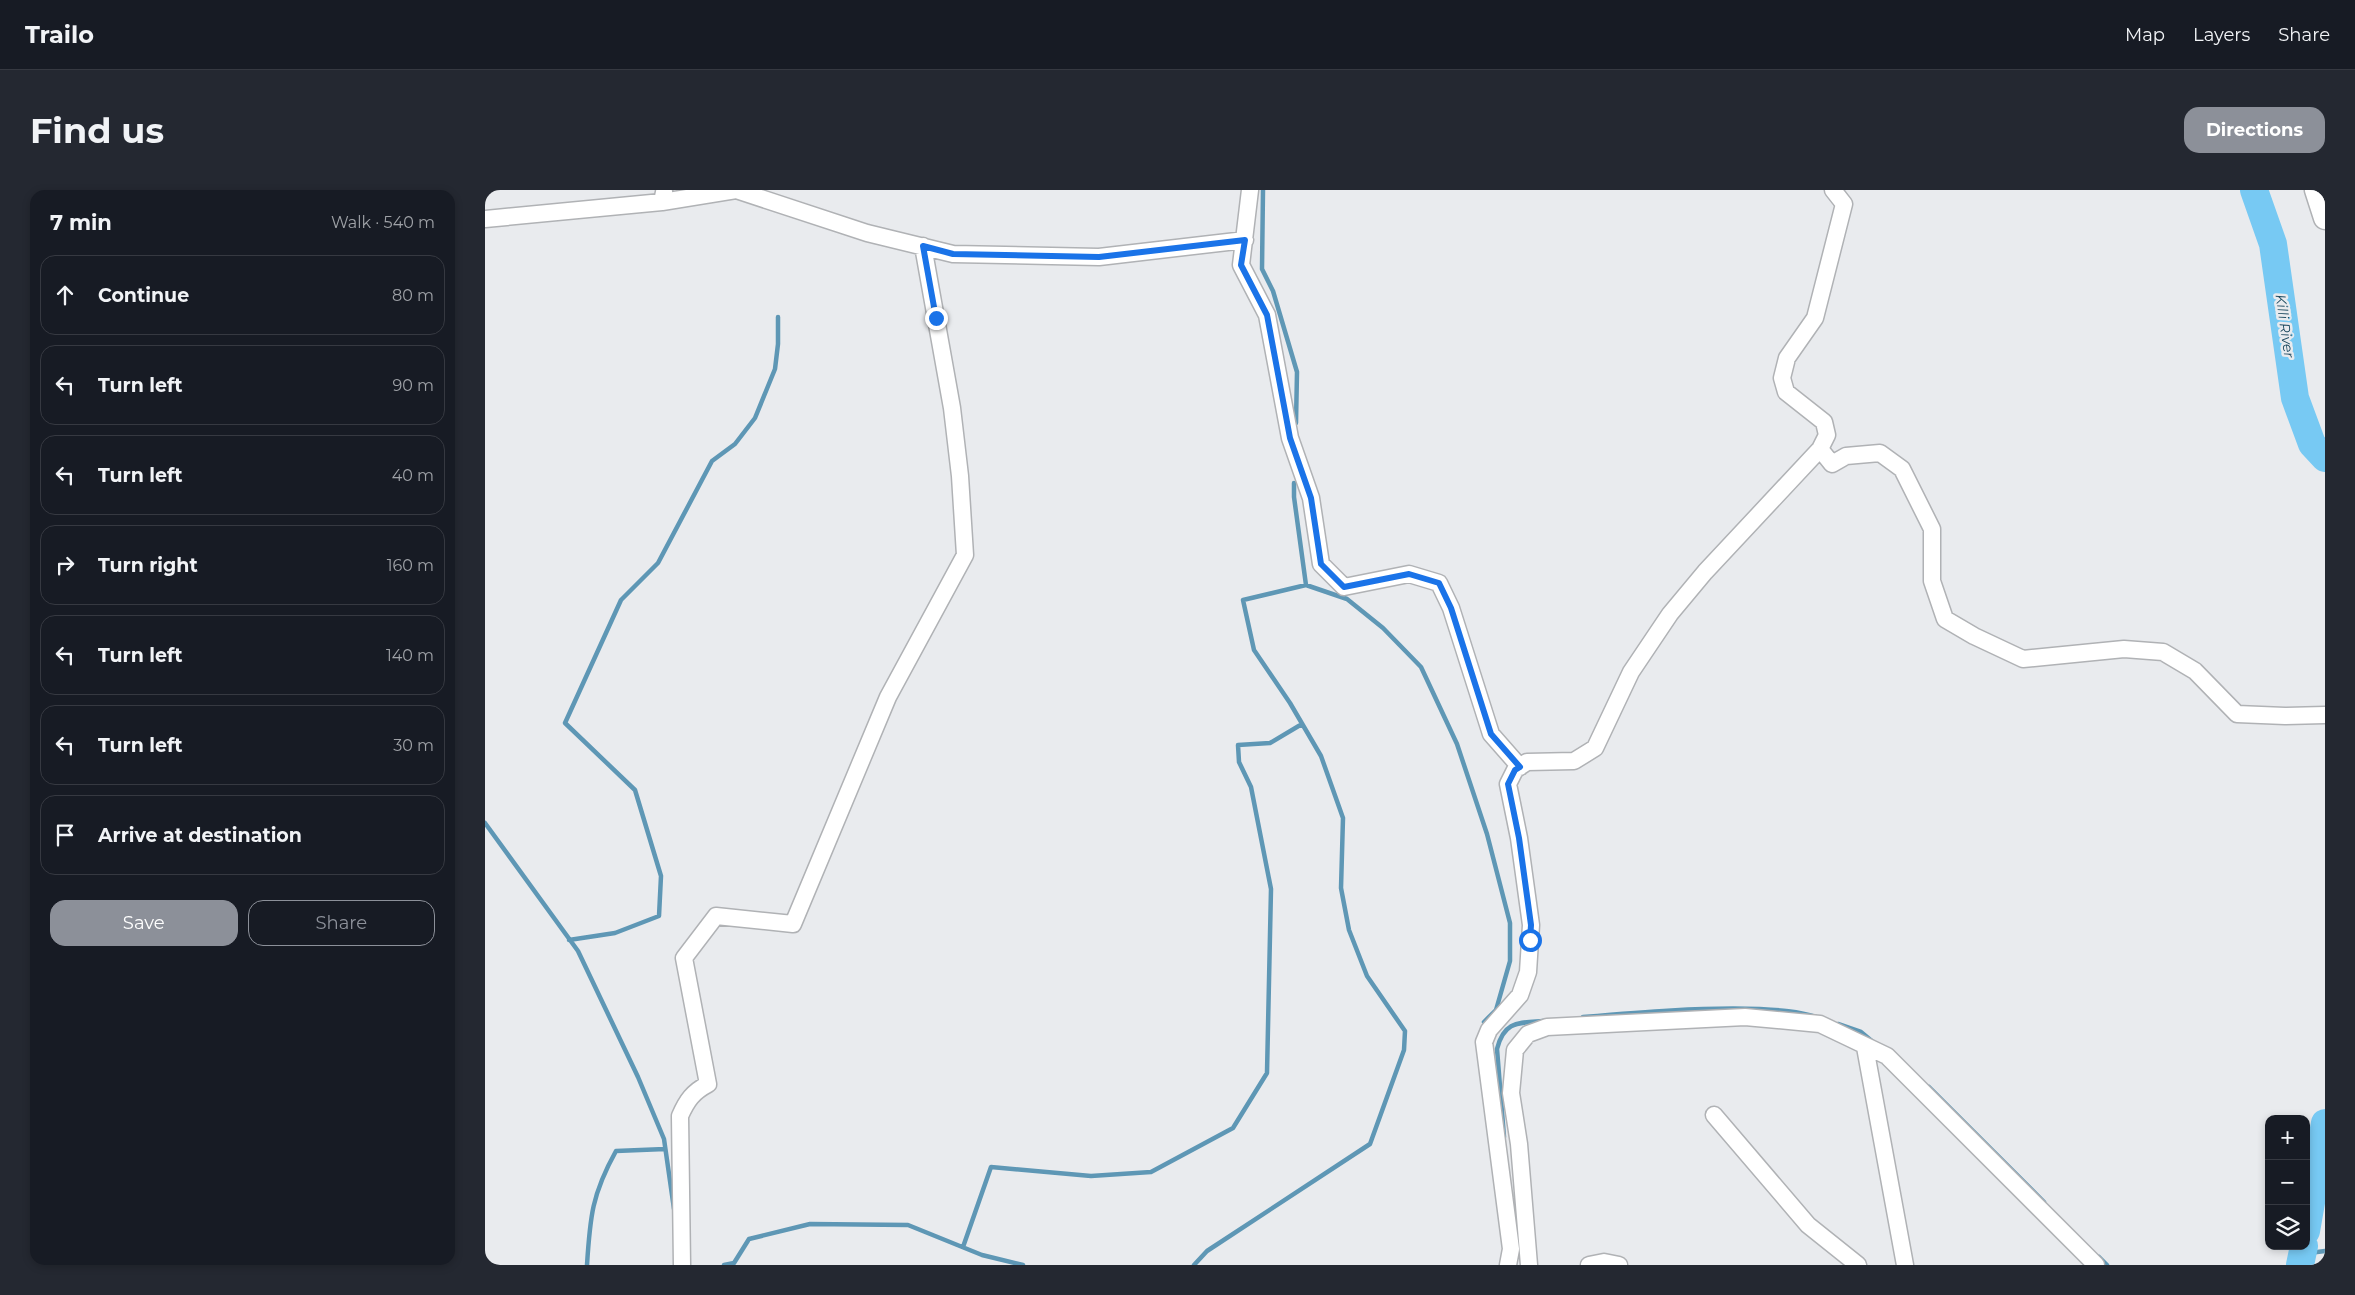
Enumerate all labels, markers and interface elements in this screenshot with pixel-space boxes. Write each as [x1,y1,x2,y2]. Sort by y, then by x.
text: Trailo [25,20,94,49]
text: Map [2125,24,2165,46]
text: Layers [2193,24,2250,46]
text: Share [2278,24,2330,46]
button: Directions [2184,107,2325,153]
text: Find us [30,109,164,152]
text: 7 min [50,210,112,235]
text: Walk · 540 m [331,213,435,232]
icon: ahead [51,281,79,309]
text: Continue [98,284,189,307]
text: 80 m [392,286,434,305]
water label: Killi River [2272,293,2298,359]
route end [925,307,948,330]
icon: left [51,371,79,399]
text: Turn left [98,374,183,397]
text: 90 m [392,376,434,395]
icon: left [51,461,79,489]
text: Turn left [98,464,183,487]
text: 40 m [392,466,434,485]
icon: right [51,551,79,579]
text: Turn right [98,554,198,577]
text: 160 m [387,556,434,575]
icon: left [51,641,79,669]
text: Turn left [98,644,183,667]
text: 140 m [386,646,434,665]
icon: left [51,731,79,759]
text: Turn left [98,734,183,757]
text: 30 m [393,736,434,755]
icon: arrive [51,821,79,849]
text: Arrive at destination [98,824,302,847]
button: Save [50,900,238,946]
button: Share [248,900,435,946]
route start [1519,929,1542,952]
map controls [2265,1115,2310,1250]
button: + [2265,1115,2310,1160]
button: − [2265,1160,2310,1205]
button: layers [2265,1205,2310,1250]

